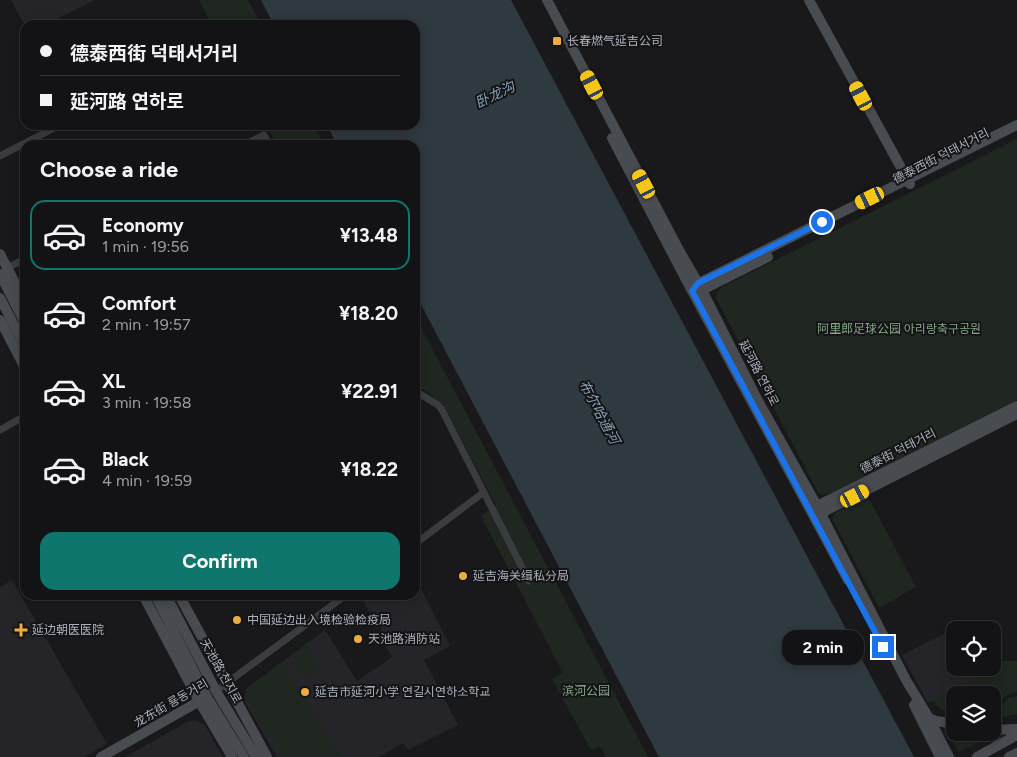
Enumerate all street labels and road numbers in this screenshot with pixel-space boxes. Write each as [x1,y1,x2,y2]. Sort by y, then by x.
street label: 德泰西街 덕태서거리 [891,126,991,186]
street label: 延河路 연하로 [736,338,782,408]
street label: 德泰街 덕태거리 [858,426,938,476]
street label: 天池路 천지로 [197,636,245,706]
street label: 龙东街 룡동거리 [132,676,210,730]

